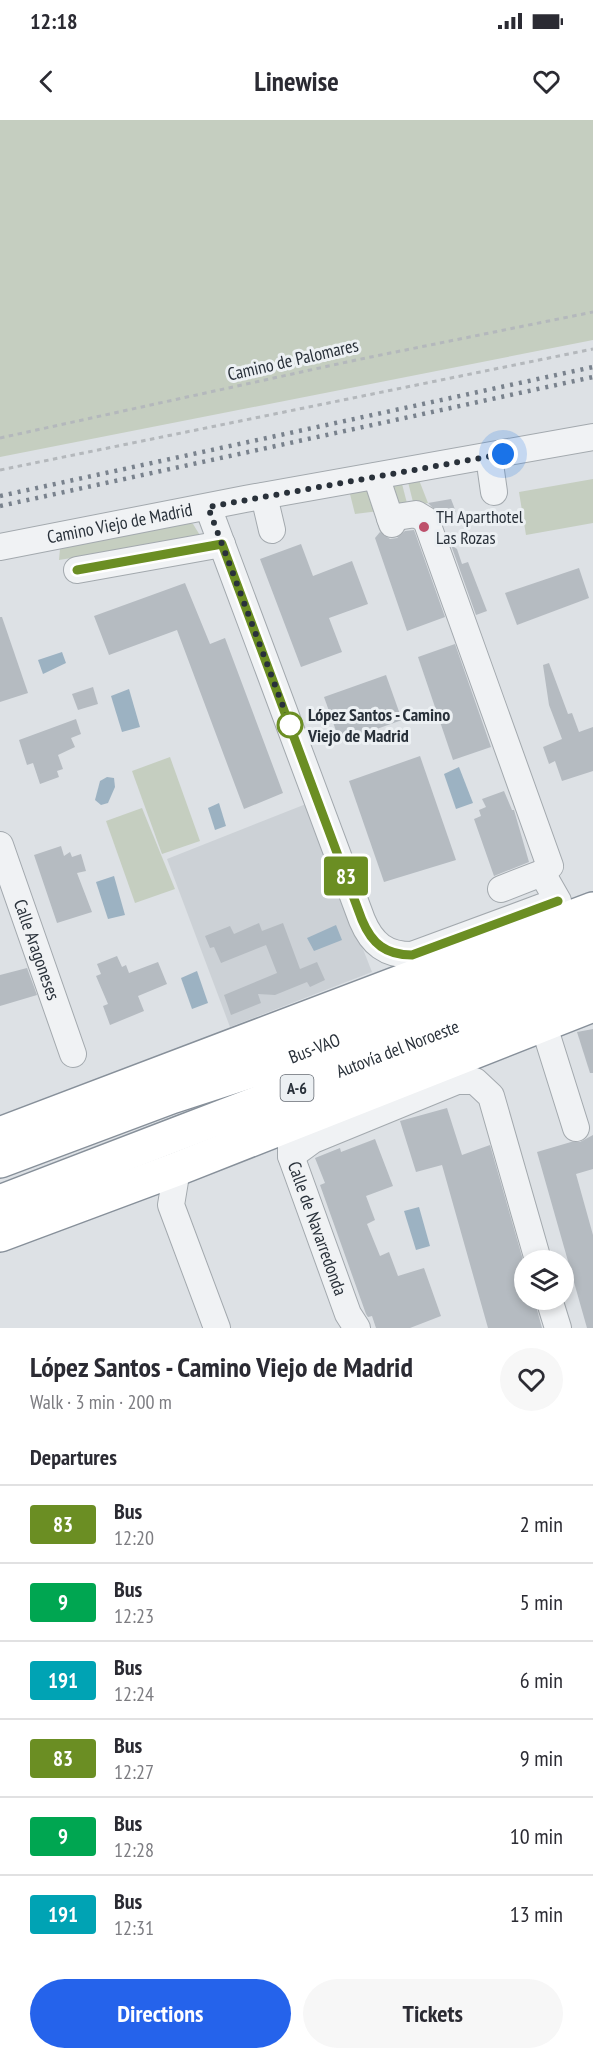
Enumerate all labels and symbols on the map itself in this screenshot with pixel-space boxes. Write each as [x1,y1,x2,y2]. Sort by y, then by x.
street label: Camino de Palomares [225,333,361,386]
your location [488,439,518,469]
street label: Camino Viejo de Madrid [45,498,194,548]
place label: TH Aparthotel Las Rozas [436,505,524,549]
marker: TH Aparthotel Las Rozas [417,520,431,534]
place label: López Santos - Camino Viejo de Madrid [307,703,450,747]
marker: López Santos - Camino Viejo de Madrid [277,712,303,738]
line badge: 83 [319,856,373,896]
street label: Calle Aragoneses [9,896,65,1003]
street label: Autovía del Noroeste [333,1015,462,1083]
street label: Bus-VAO [285,1028,343,1068]
road number: A-6 [280,1075,314,1101]
street label: Calle de Navarredonda [283,1158,352,1298]

